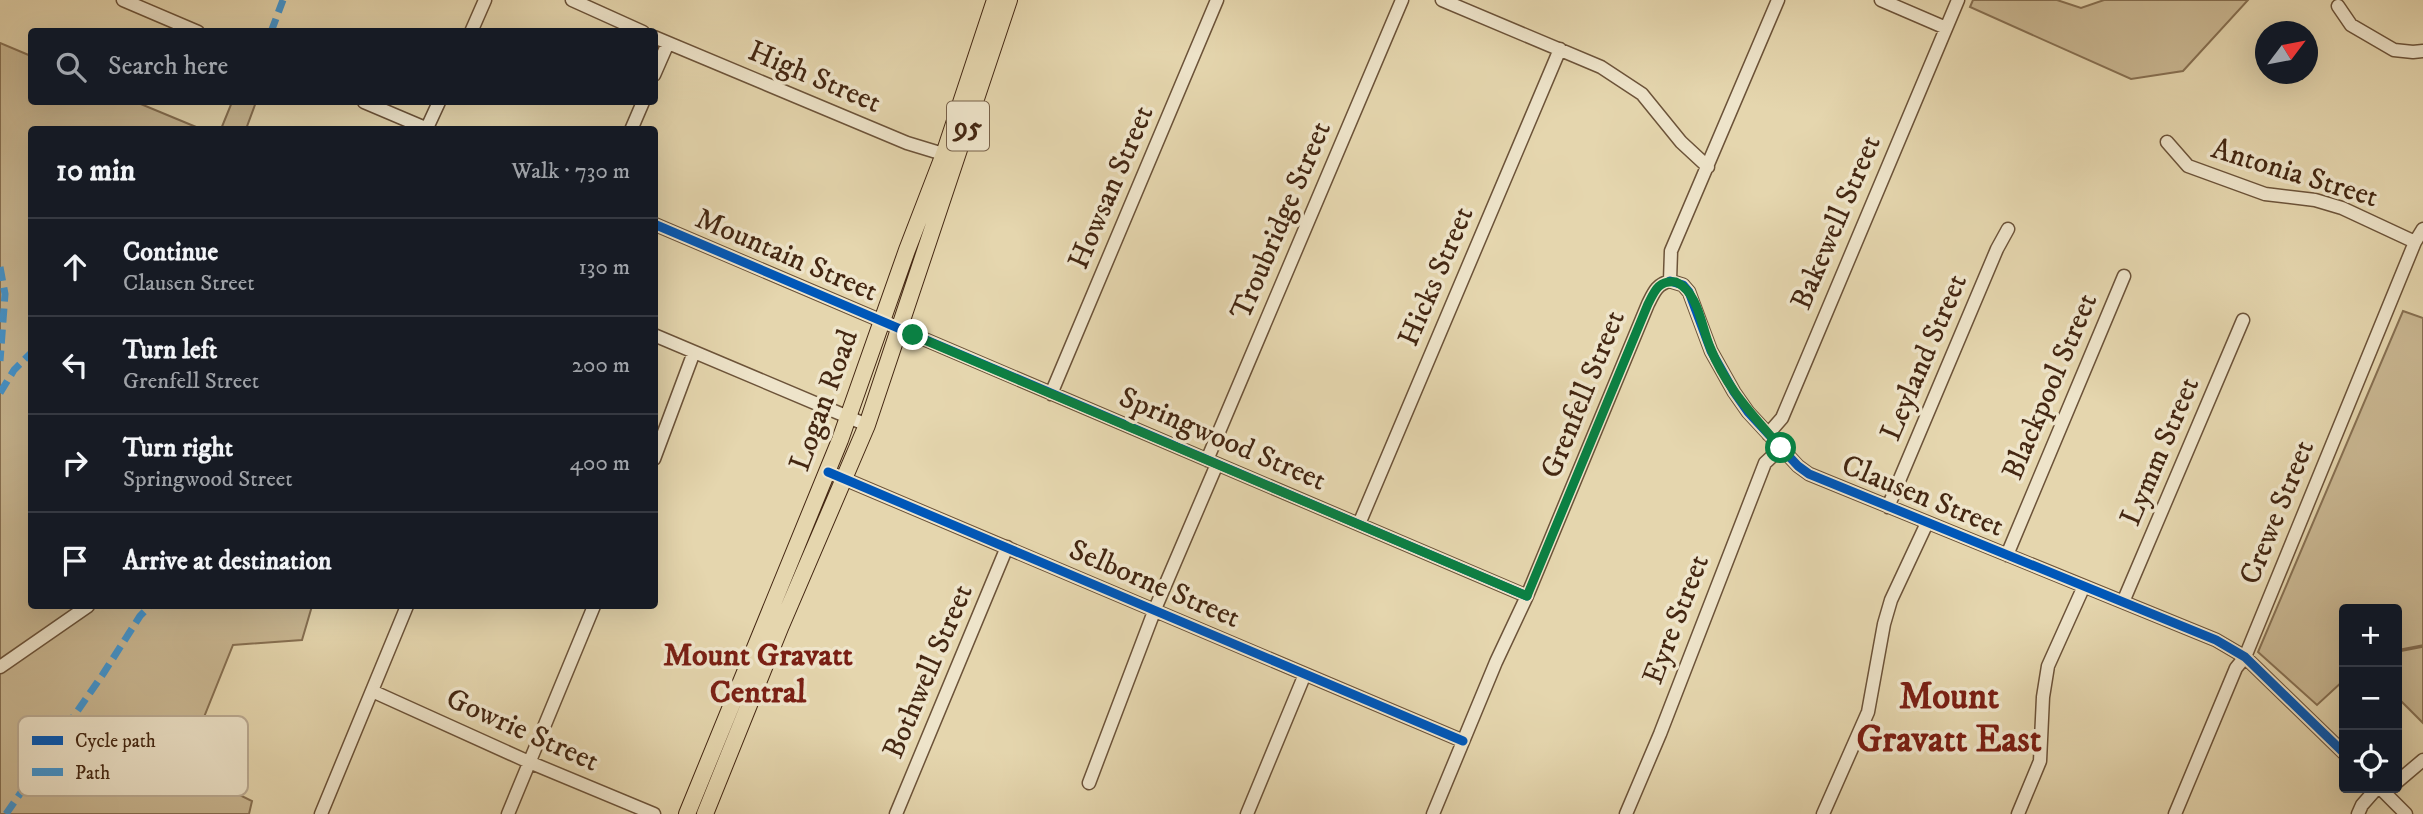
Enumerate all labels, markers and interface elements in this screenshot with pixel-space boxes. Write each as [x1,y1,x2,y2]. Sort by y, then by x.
north arrow [2255,21,2318,84]
search box [28,28,658,105]
street label: High Street [742,33,886,122]
icon: search [52,48,90,86]
text: Search here [108,50,228,83]
street label: Howsan Street [1060,100,1162,275]
road number: 95 [947,102,989,150]
street label: Troubridge Street [1223,116,1340,325]
street label: Bakewell Street [1783,130,1890,315]
street label: Antonia Street [2207,131,2382,216]
text: 10 min [56,153,135,190]
text: Walk · 730 m [512,157,630,186]
street label: Mountain Street [690,200,883,310]
street label: Hicks Street [1390,201,1482,352]
text: Continue [123,236,218,269]
icon: ahead [56,248,94,286]
text: 130 m [578,253,630,282]
text: Clausen Street [123,269,255,298]
street label: Leyland Street [1873,269,1976,446]
street label: Blackpool Street [1995,288,2106,485]
street label: Grenfell Street [1533,305,1634,484]
route end [897,319,928,350]
street label: Logan Road [782,325,867,476]
text: Turn left [123,334,217,367]
icon: left [56,346,94,384]
text: 200 m [572,351,630,380]
text: Grenfell Street [123,367,259,396]
street label: Lymm Street [2112,372,2208,532]
street label: Springwood Street [1113,379,1331,500]
text: Turn right [123,432,233,465]
route start [1765,432,1796,463]
street label: Crewe Street [2232,435,2323,590]
icon: right [56,444,94,482]
street label: Clausen Street [1836,447,2009,546]
text: 400 m [570,449,630,478]
text: Springwood Street [123,465,293,494]
street label: Selborne Street [1063,532,1246,637]
icon: arrive [56,542,94,580]
text: Arrive at destination [123,545,332,578]
street label: Eyre Street [1635,550,1718,690]
street label: Bothwell Street [875,579,982,764]
map controls [2339,604,2402,793]
button: + [2339,604,2402,667]
district label: Mount Gravatt Central [663,636,853,713]
button: − [2339,667,2402,730]
district label: Mount Gravatt East [1857,674,2042,764]
street label: Gowrie Street [440,680,605,781]
legend [18,716,248,796]
text: Cycle path [75,730,156,753]
button: locate [2339,730,2402,793]
text: Path [75,762,110,785]

